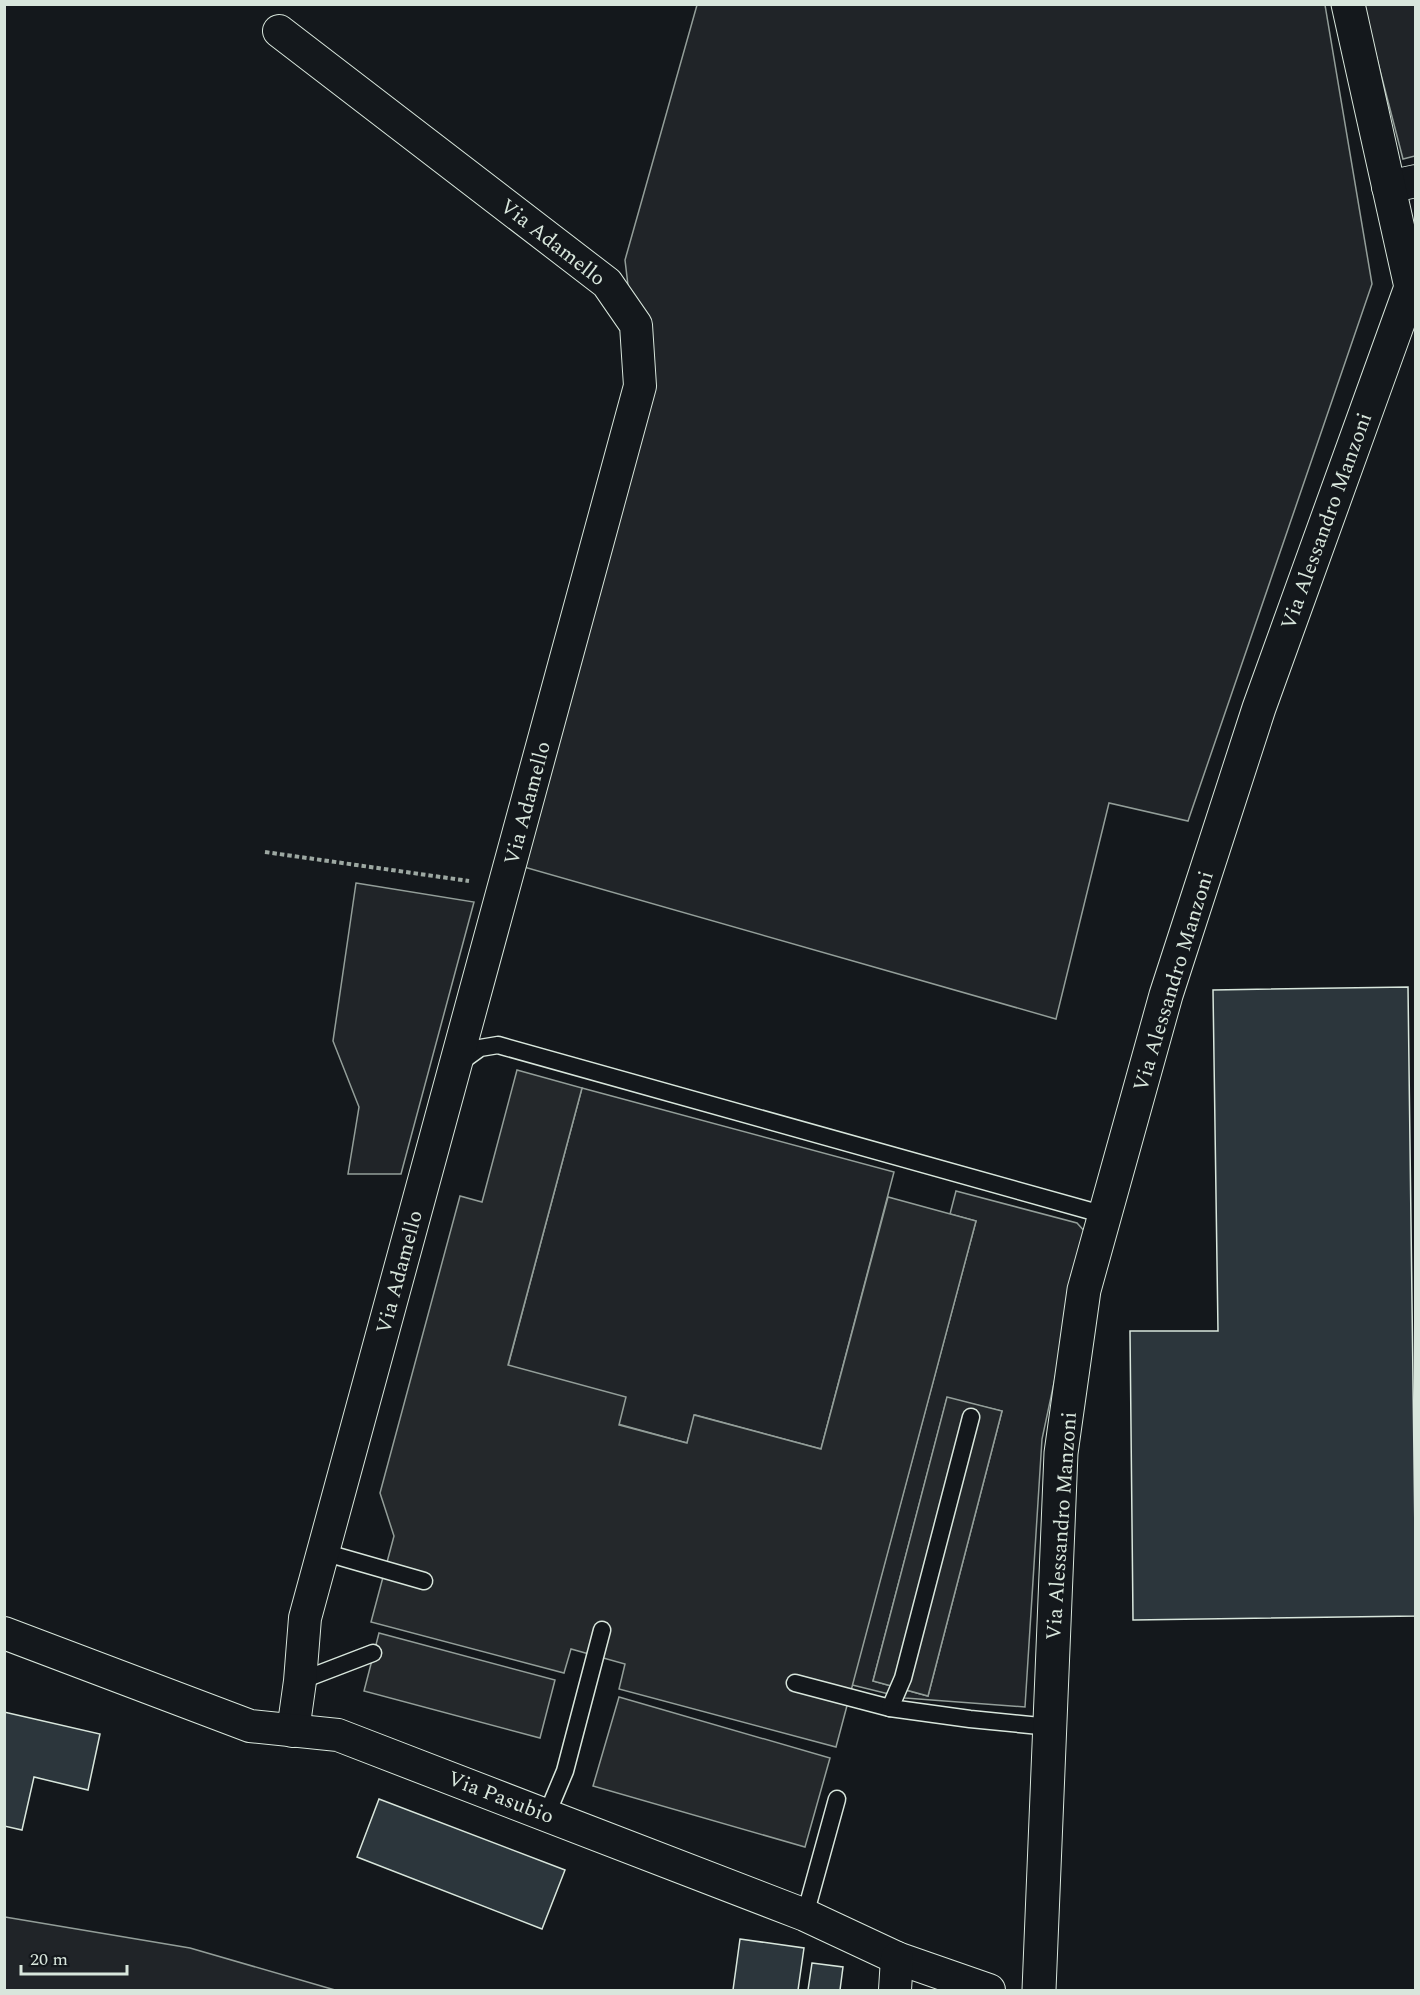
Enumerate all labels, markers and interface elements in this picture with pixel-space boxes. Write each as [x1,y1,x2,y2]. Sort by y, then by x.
street label: Via Adamello [493,191,612,294]
street label: Via Alessandro Manzoni [1273,408,1381,634]
street label: Via Adamello [496,738,560,869]
street label: Via Alessandro Manzoni [1125,867,1223,1096]
street label: Via Adamello [368,1207,432,1338]
street label: Via Alessandro Manzoni [1038,1411,1086,1641]
street label: Via Pasubio [443,1763,558,1833]
scale bar [21,1938,128,1976]
text: 20 m [30,1946,68,1973]

